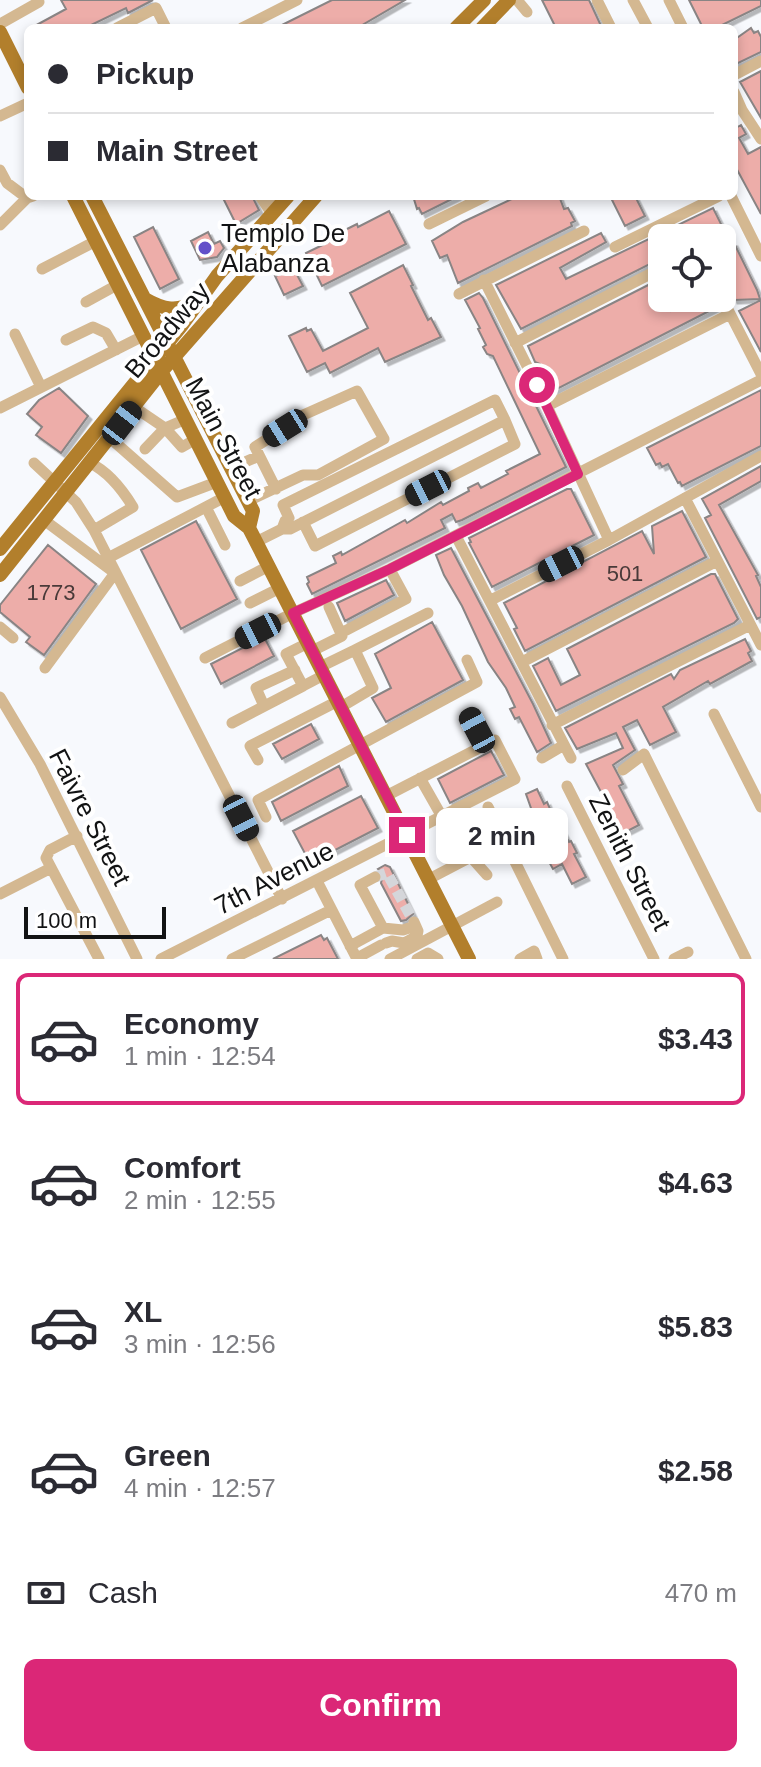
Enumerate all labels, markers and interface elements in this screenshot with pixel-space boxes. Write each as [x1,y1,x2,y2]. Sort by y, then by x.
text: Pickup [96,57,194,90]
text: Main Street [96,134,258,167]
place label: Templo De Alabanza [221,218,345,278]
map controls [648,224,736,312]
button: locate [648,224,736,312]
marker: Templo De Alabanza [196,239,214,257]
street label: Broadway [118,276,216,384]
route start [519,367,555,403]
street label: Main Street [180,372,269,504]
car [98,397,146,449]
car [258,405,312,451]
car [401,466,455,510]
car [534,542,588,586]
house number: 501 [607,561,643,586]
house number: 1773 [27,580,75,605]
car [231,609,285,653]
car [455,703,499,757]
street label: Faivre Street [43,744,138,891]
street label: Zenith Street [583,789,678,936]
car [219,791,263,845]
callout: 2 min [435,807,567,863]
route end [389,817,425,853]
text: 2 min [468,821,536,851]
street label: 7th Avenue [209,835,339,921]
scale bar [24,903,166,939]
text: 100 m [36,908,97,933]
icon: car [28,1003,100,1075]
text: Economy [124,1007,259,1040]
text: $3.43 [658,1022,733,1055]
text: 1 min · 12:54 [124,1041,276,1071]
icon: car [28,1147,100,1219]
text: Comfort [124,1151,241,1184]
text: $4.63 [658,1166,733,1199]
text: 2 min · 12:55 [124,1185,276,1215]
icon: car [28,1291,100,1363]
text: XL [124,1295,162,1328]
text: $5.83 [658,1310,733,1343]
text: 3 min · 12:56 [124,1329,276,1359]
icon: car [28,1435,100,1507]
text: Green [124,1439,211,1472]
text: $2.58 [658,1454,733,1487]
text: 4 min · 12:57 [124,1473,276,1503]
icon: cash [24,1571,68,1615]
text: Cash [88,1576,158,1609]
text: 470 m [665,1578,737,1608]
button: Confirm [24,1659,737,1751]

